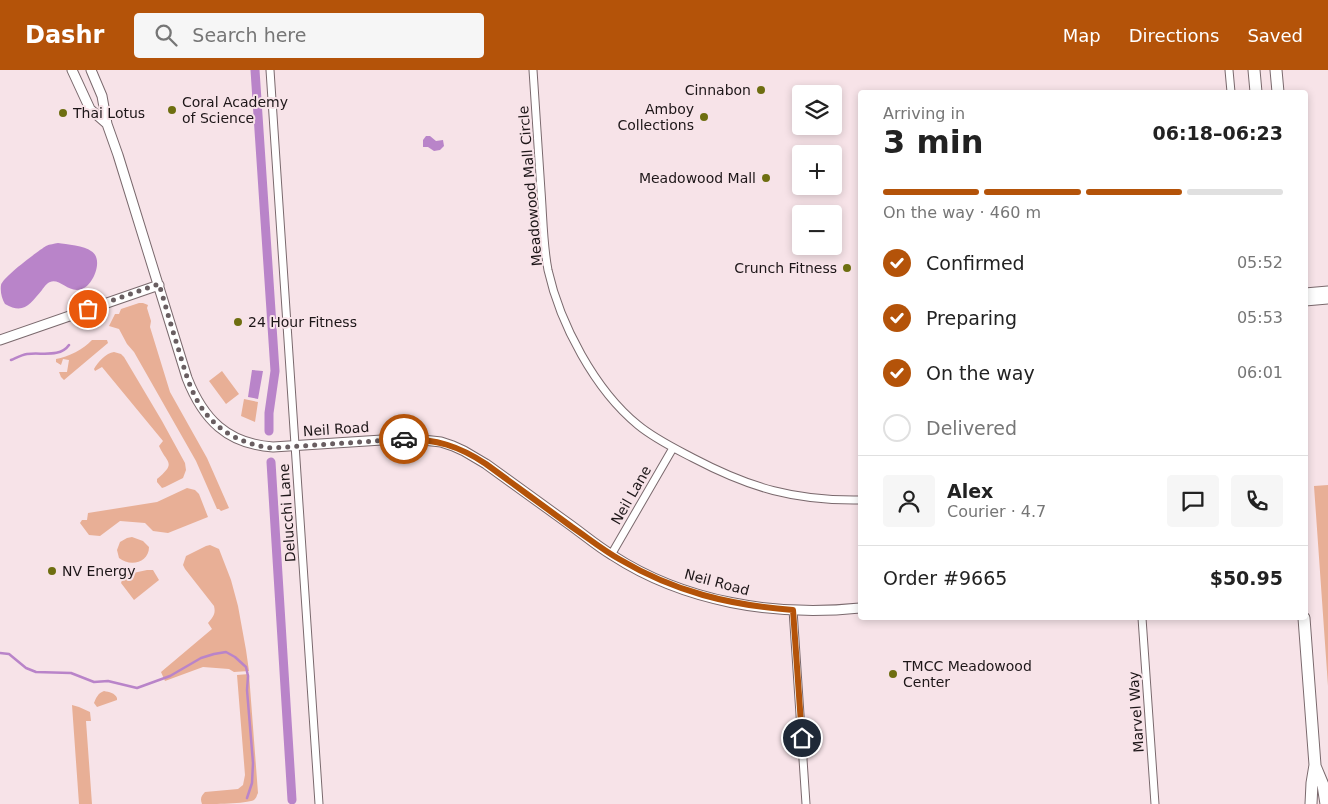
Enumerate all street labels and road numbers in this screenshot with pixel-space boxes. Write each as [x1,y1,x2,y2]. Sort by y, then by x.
street label: Meadowood Mall Circle [515,105,545,267]
street label: Neil Road [302,419,370,439]
street label: Delucchi Lane [276,463,298,563]
street label: Neil Lane [608,463,654,527]
street label: Neil Road [683,566,751,598]
street label: Marvel Way [1125,671,1147,753]

